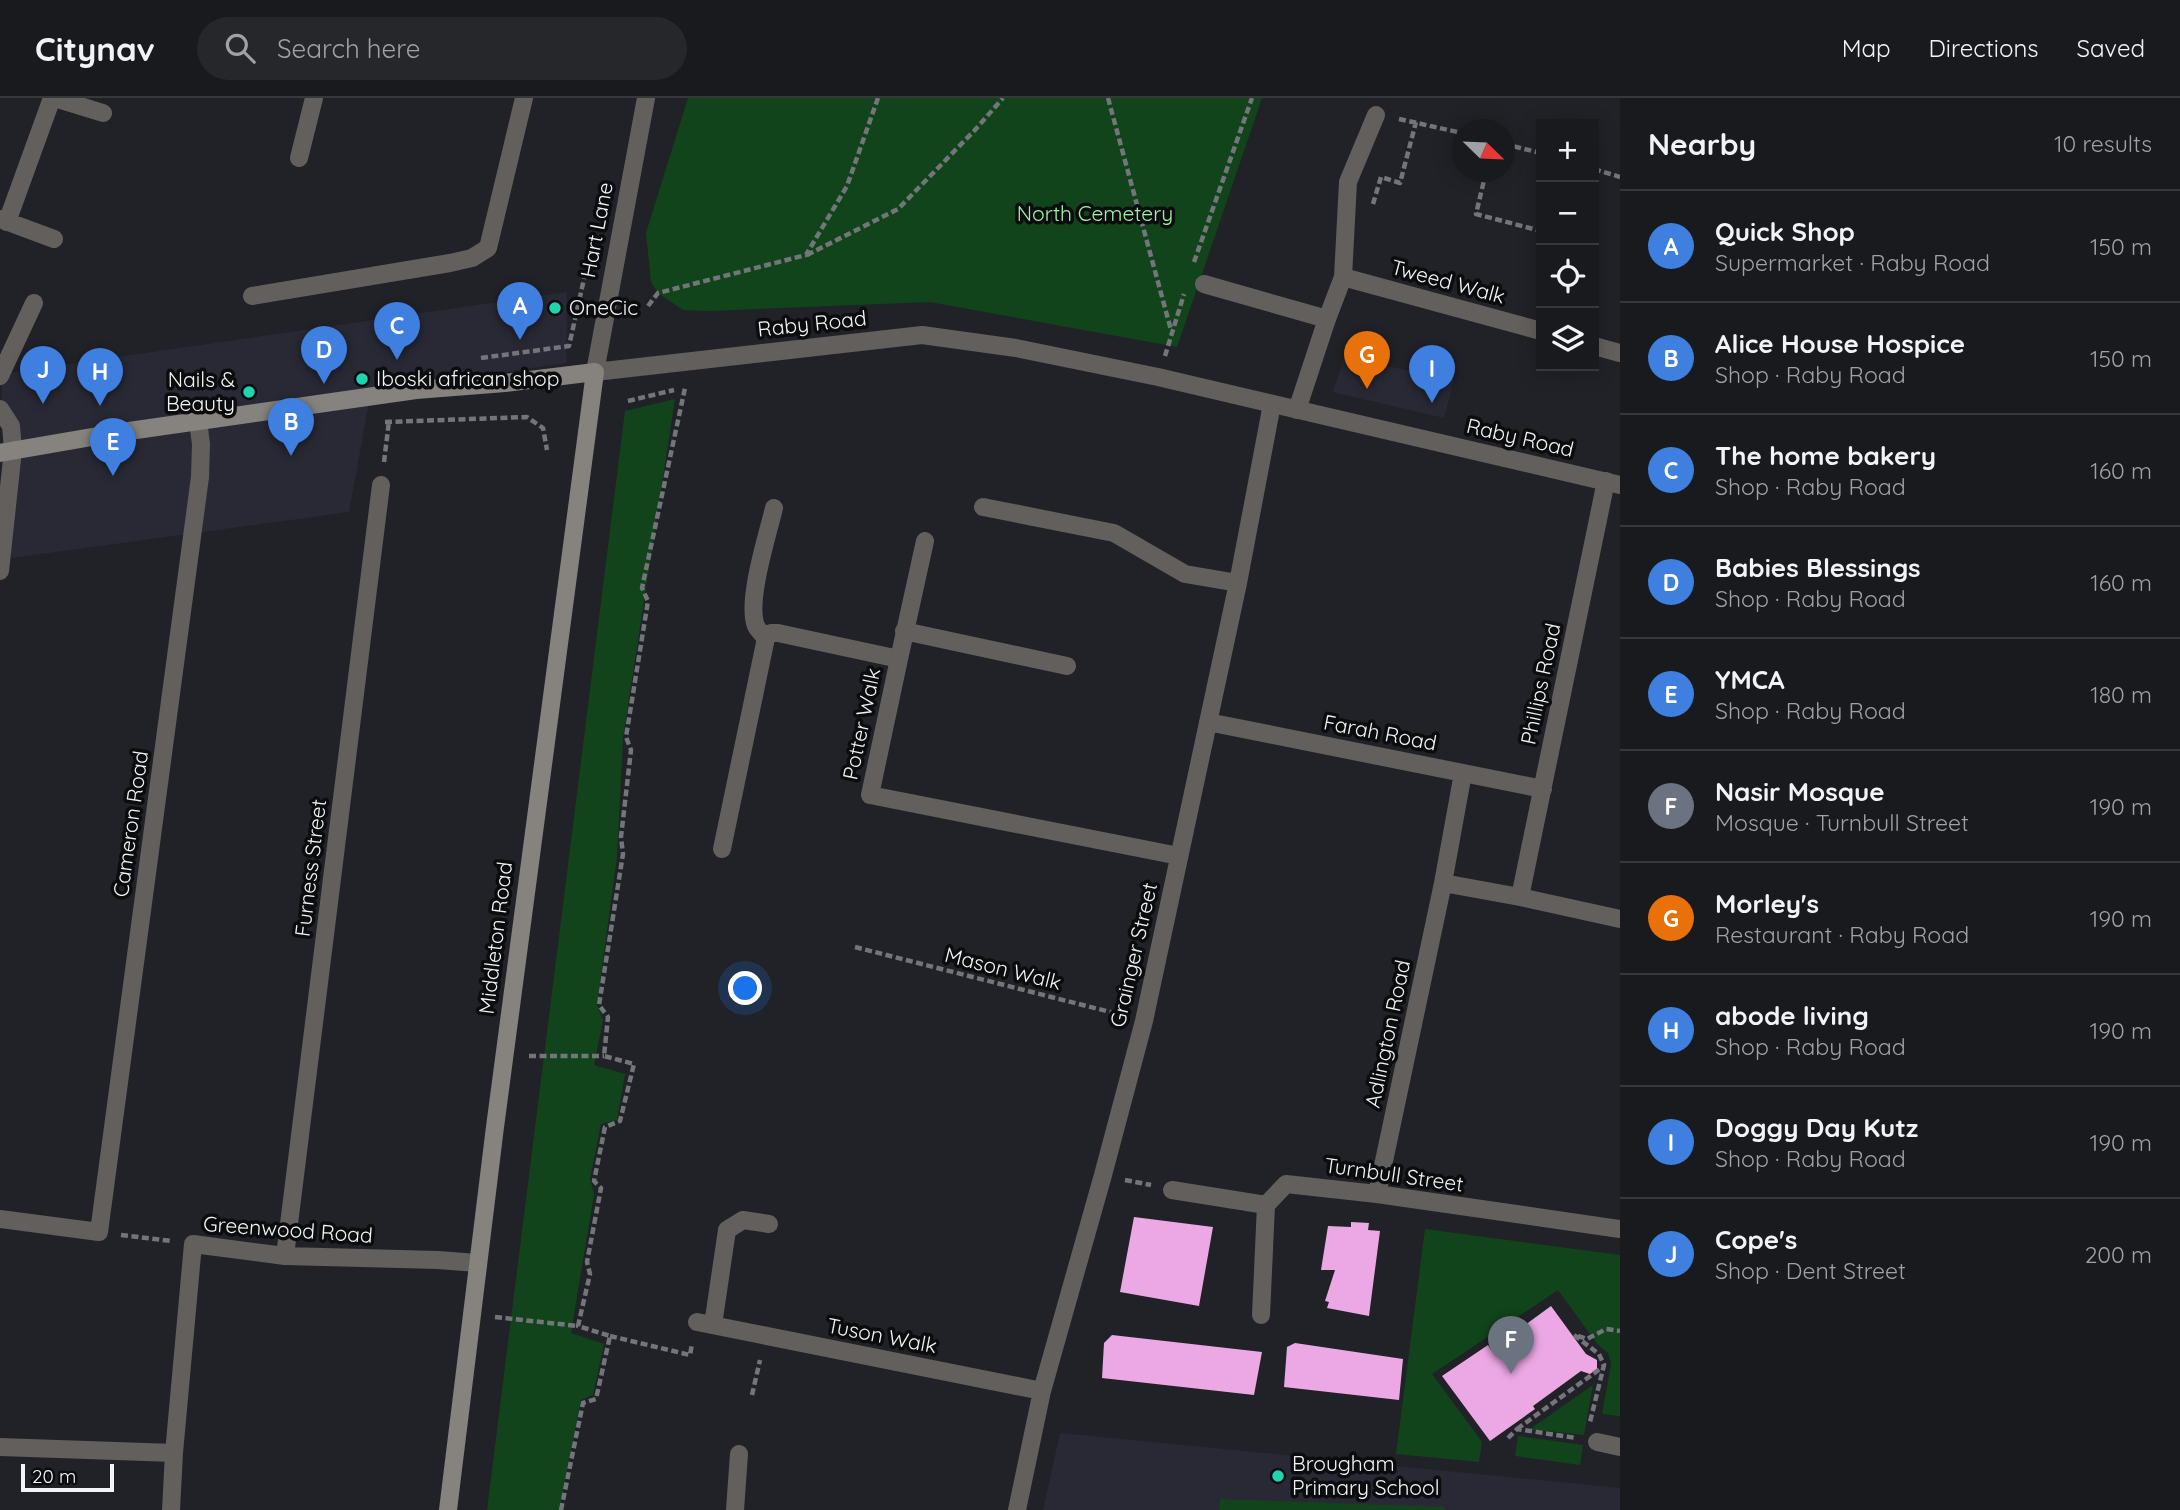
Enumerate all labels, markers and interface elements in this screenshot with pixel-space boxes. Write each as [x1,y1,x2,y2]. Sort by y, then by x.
search box [197,17,687,80]
text: Citynav [35,28,155,69]
icon: search [221,29,259,67]
text: Search here [277,32,420,65]
text: Map [1842,33,1891,63]
text: Directions [1929,33,2039,63]
text: Saved [2077,33,2145,63]
north arrow [1452,119,1515,182]
map controls [1536,119,1599,371]
button: + [1536,119,1599,182]
text: Nearby [1648,125,1756,163]
text: 10 results [2054,129,2152,158]
street label: Hart Lane [574,180,618,280]
button: − [1536,182,1599,245]
park label: North Cemetery [1017,200,1173,226]
text: Quick Shop [1715,215,1855,248]
text: A [1664,232,1678,261]
text: 150 m [2090,232,2152,261]
button: locate [1536,245,1599,308]
text: Supermarket · Raby Road [1715,248,1990,277]
street label: Tweed Walk [1388,253,1508,309]
pin: A [497,282,543,340]
place label: OneCic [569,294,638,320]
marker: OneCic [547,300,563,316]
pin: C [374,302,420,360]
street label: Raby Road [756,304,868,342]
button: layers [1536,308,1599,371]
pin: D [301,326,347,384]
text: Alice House Hospice [1715,327,1965,360]
pin: G [1344,331,1390,389]
text: B [1663,344,1679,373]
text: 150 m [2090,344,2152,373]
pin: I [1409,345,1455,403]
pin: J [20,346,66,404]
pin: H [77,348,123,406]
text: Shop · Raby Road [1715,360,1906,389]
place label: Iboski african shop [376,365,560,391]
place label: Nails & Beauty [166,366,235,416]
marker: Iboski african shop [354,371,370,387]
marker: Nails & Beauty [241,384,257,400]
pin: B [268,398,314,456]
street label: Raby Road [1464,412,1576,462]
pin: E [90,418,136,476]
text: The home bakery [1715,439,1936,472]
text: C [1664,456,1678,485]
text: 160 m [2090,456,2152,485]
text: Shop · Raby Road [1715,472,1906,501]
text: Babies Blessings [1715,551,1921,584]
text: D [1663,568,1679,597]
text: 160 m [2090,568,2152,597]
text: Shop · Raby Road [1715,584,1906,613]
street label: Phillips Road [1514,621,1566,747]
text: YMCA [1715,663,1785,696]
street label: Potter Walk [836,665,886,782]
text: E [1664,680,1678,709]
text: 180 m [2090,680,2152,709]
text: Shop · Raby Road [1715,696,1906,725]
street label: Farah Road [1322,708,1439,756]
street label: Cameron Road [107,749,153,899]
text: Nasir Mosque [1715,775,1885,808]
text: F [1665,792,1677,821]
text: 190 m [2090,792,2152,821]
street label: Furness Street [289,798,331,938]
text: Mosque · Turnbull Street [1715,808,1969,837]
street label: Middleton Road [473,860,517,1016]
street label: Grainger Street [1104,880,1162,1030]
text: Morley's [1715,887,1819,920]
text: G [1663,904,1679,933]
text: 190 m [2090,904,2152,933]
text: Restaurant · Raby Road [1715,920,1969,949]
street label: Mason Walk [942,941,1064,995]
street label: Adlington Road [1359,957,1415,1110]
your location [728,971,762,1005]
text: abode living [1715,999,1869,1032]
text: H [1663,1016,1679,1045]
text: 190 m [2090,1016,2152,1045]
text: Shop · Raby Road [1715,1032,1906,1061]
text: Doggy Day Kutz [1715,1111,1918,1144]
text: I [1668,1128,1674,1157]
text: 190 m [2090,1128,2152,1157]
text: Shop · Raby Road [1715,1144,1906,1173]
street label: Turnbull Street [1323,1151,1465,1197]
street label: Greenwood Road [202,1210,374,1248]
text: Cope's [1715,1223,1797,1256]
text: J [1665,1240,1677,1269]
text: 200 m [2085,1240,2152,1269]
text: Shop · Dent Street [1715,1256,1906,1285]
street label: Tuson Walk [825,1312,939,1358]
pin: F [1488,1316,1534,1374]
place label: Brougham Primary School [1292,1450,1440,1500]
scale bar [21,1461,114,1493]
text: 20 m [32,1464,76,1488]
marker: Brougham Primary School [1270,1468,1286,1484]

